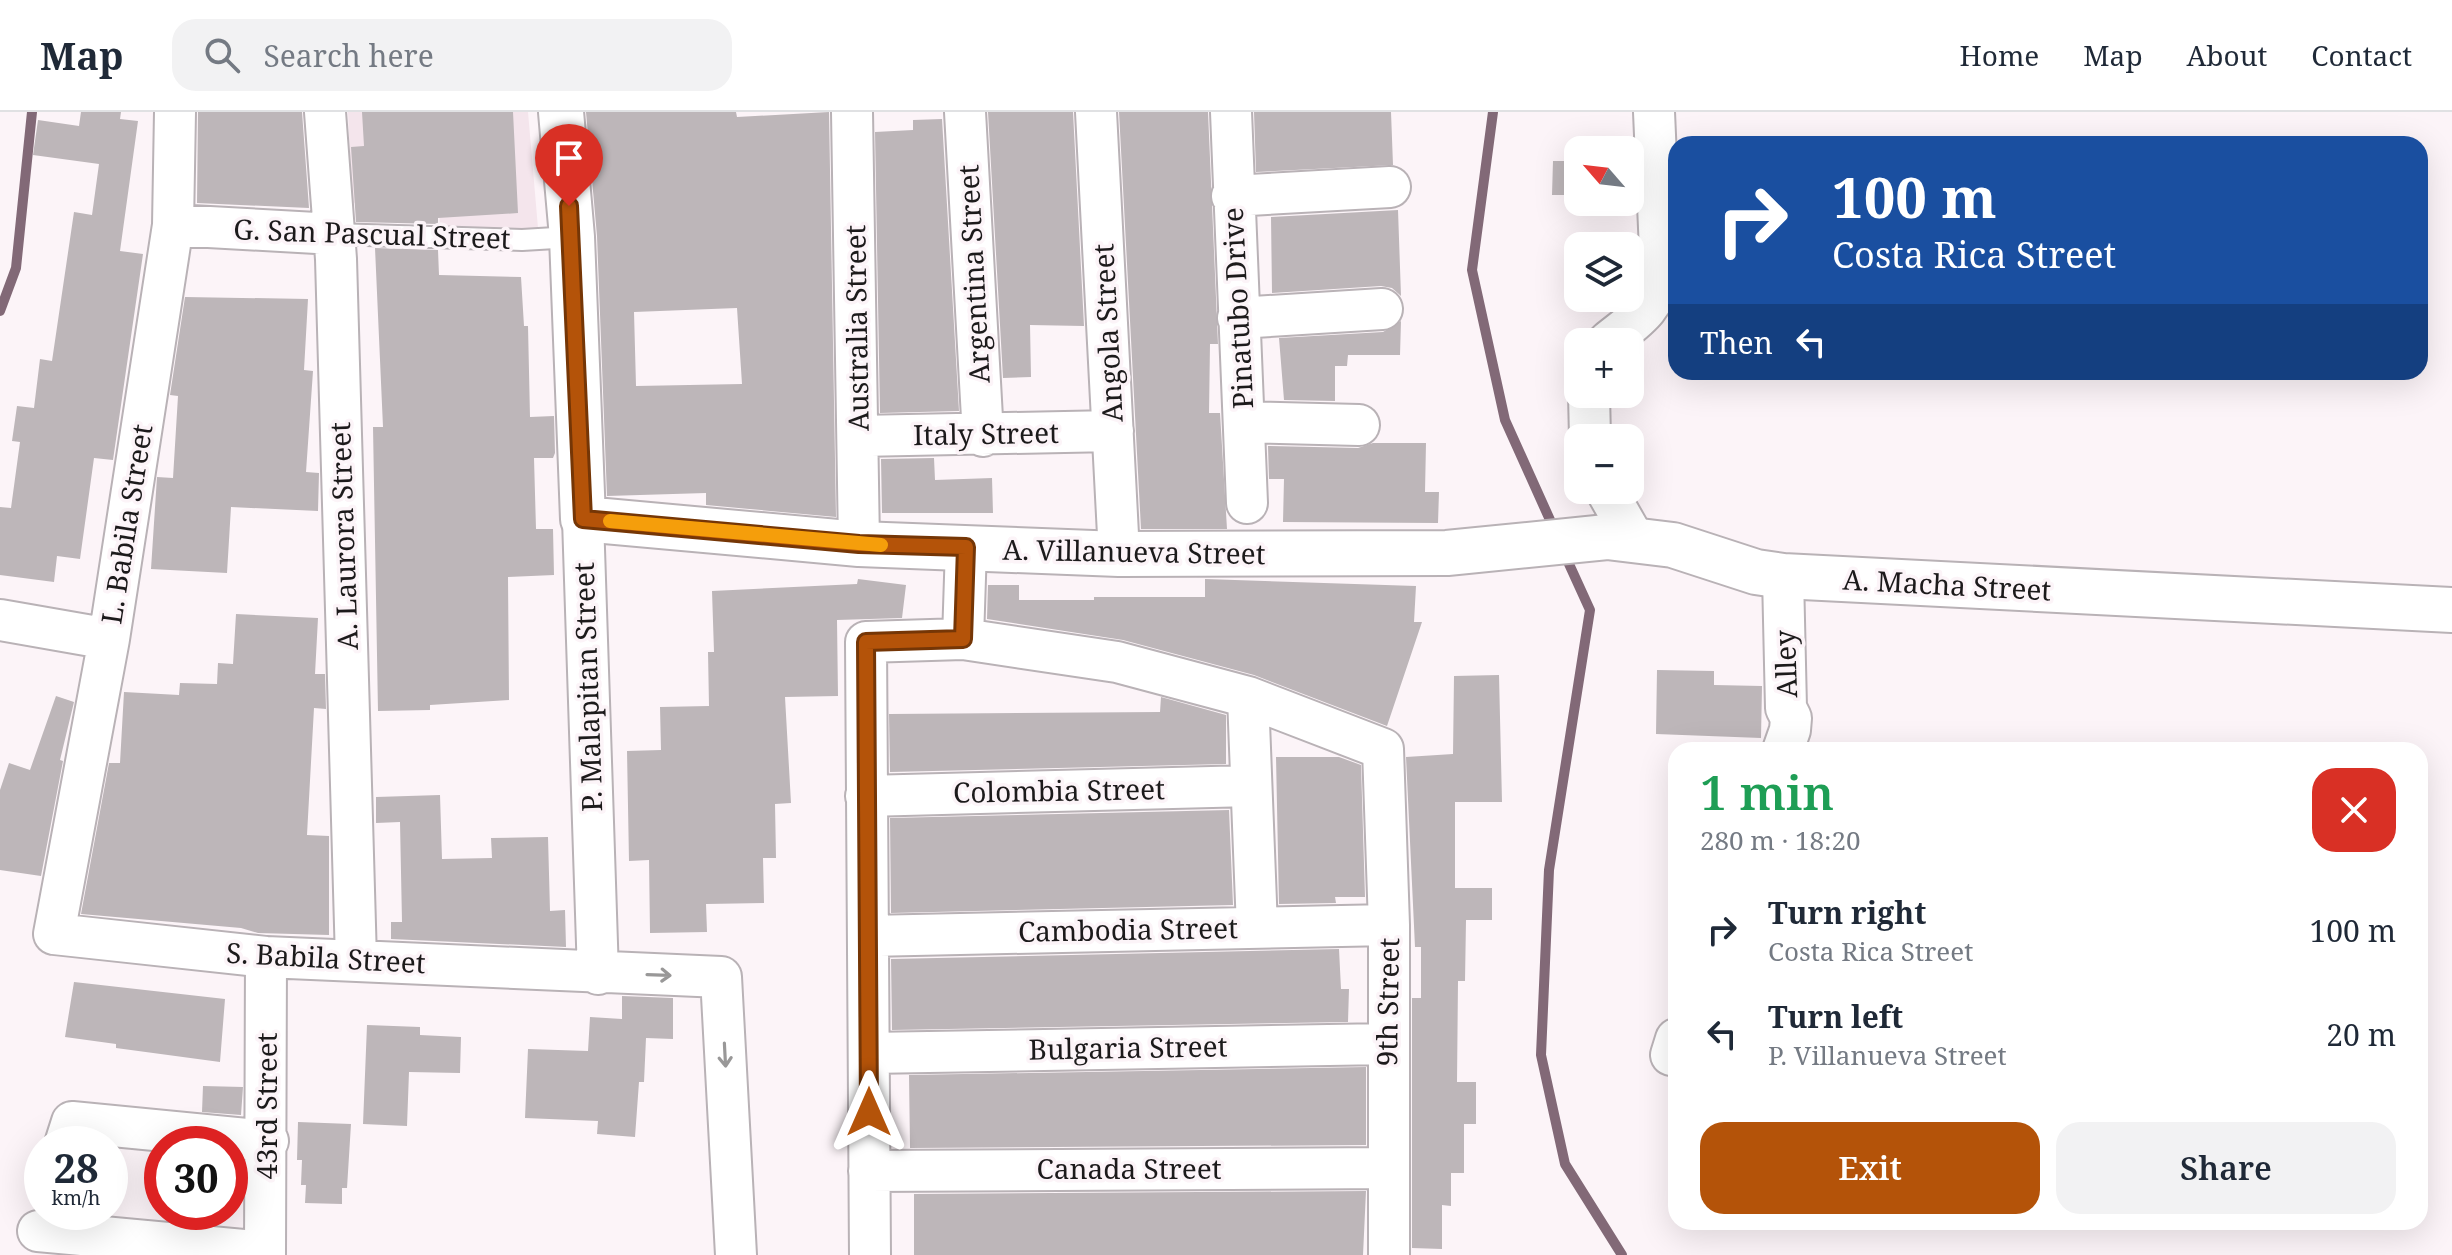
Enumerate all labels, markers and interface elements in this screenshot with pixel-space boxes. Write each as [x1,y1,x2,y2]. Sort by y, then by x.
search box [172,19,732,91]
text: Map [40,29,124,81]
icon: search [200,33,244,77]
text: Search here [264,35,434,76]
text: Home [1960,36,2039,74]
text: Map [2083,36,2143,74]
text: About [2187,36,2267,74]
text: Contact [2311,36,2412,74]
pin [535,124,603,206]
icon: arrive [547,136,591,180]
north arrow [1564,136,1644,216]
map controls [1564,136,1644,504]
text: 100 m [1832,158,1997,234]
street label: Argentina Street [948,164,998,384]
icon: right [1700,168,1804,272]
street label: Pinatubo Drive [1213,206,1261,410]
street label: G. San Pascual Street [233,209,511,257]
street label: Australia Street [835,224,877,432]
text: Costa Rica Street [1832,230,2116,279]
button: layers [1564,232,1644,312]
street label: Angola Street [1083,243,1131,423]
icon: left [1789,320,1833,364]
text: Then [1700,322,1773,363]
button: + [1564,328,1644,408]
street label: Italy Street [913,413,1059,453]
street label: L. Babila Street [91,421,161,626]
street label: A. Laurora Street [320,421,366,651]
button: − [1564,424,1644,504]
street label: A. Villanueva Street [1002,530,1266,572]
street label: A. Macha Street [1842,560,2052,608]
street label: P. Malapitan Street [564,562,610,812]
street label: Alley [1765,629,1805,699]
text: 1 min [1700,759,1834,824]
button: close [2312,768,2396,852]
street label: Colombia Street [953,769,1165,811]
text: 280 m · 18:20 [1700,822,1861,858]
text: Turn right [1768,892,1926,933]
street label: Cambodia Street [1018,908,1238,950]
icon: right [1700,908,1744,952]
text: 100 m [2310,910,2396,951]
street label: S. Babila Street [225,933,427,981]
text: Costa Rica Street [1768,933,1973,969]
street label: 9th Street [1367,937,1407,1067]
one-way arrow [645,968,672,983]
text: Turn left [1768,996,1903,1037]
icon: left [1700,1012,1744,1056]
text: 20 m [2326,1014,2396,1055]
street label: Bulgaria Street [1028,1026,1228,1068]
street label: 43rd Street [247,1032,285,1180]
text: P. Villanueva Street [1768,1037,2007,1073]
one-way arrow [718,1041,733,1068]
position arrow [827,1070,911,1154]
button: Exit [1700,1122,2040,1214]
button: Share [2056,1122,2396,1214]
speed limit sign: 30 [144,1126,248,1230]
text: 28 [53,1140,99,1195]
street label: Canada Street [1036,1149,1222,1187]
text: km/h [51,1184,101,1211]

